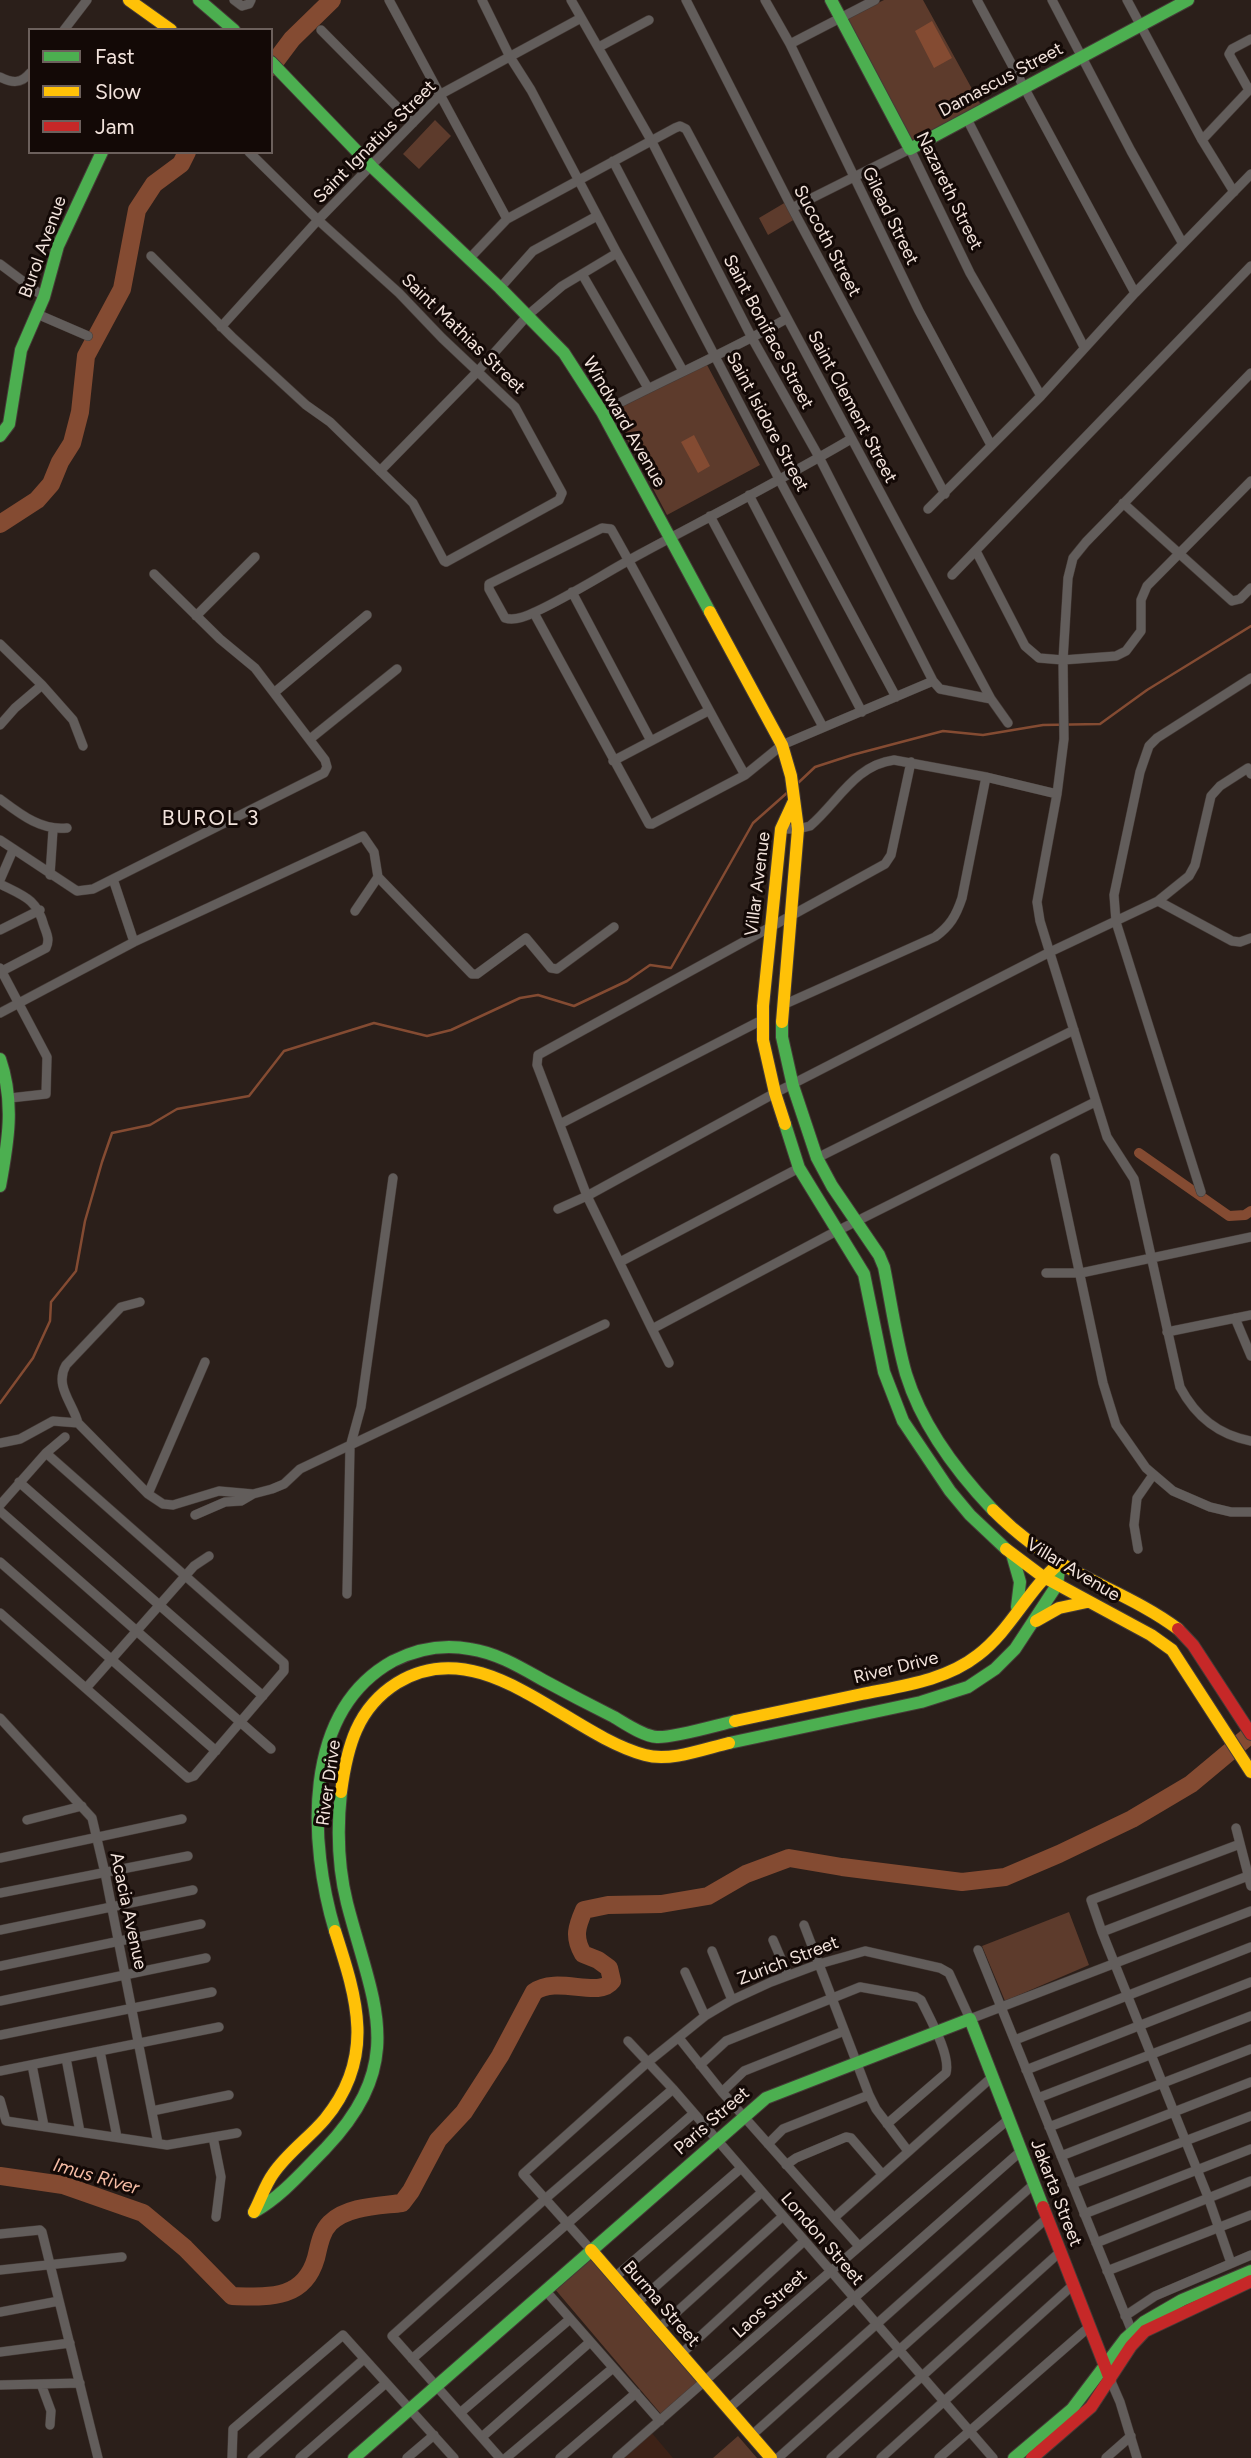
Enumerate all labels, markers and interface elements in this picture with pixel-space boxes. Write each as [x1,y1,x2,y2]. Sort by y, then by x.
legend [28,28,273,154]
street label: Damascus Street [935,38,1067,122]
text: Fast [95,44,135,69]
street label: Saint Ignatius Street [309,76,441,208]
text: Slow [95,79,141,104]
text: Jam [95,114,134,139]
street label: Nazareth Street [911,128,987,254]
street label: Gilead Street [857,164,923,268]
street label: Succoth Street [789,182,865,300]
street label: Burol Avenue [15,193,71,301]
street label: Saint Boniface Street [718,251,818,413]
street label: Saint Mathias Street [397,269,529,399]
street label: Saint Clement Street [803,327,901,487]
street label: Saint Isidore Street [721,349,813,495]
street label: Windward Avenue [578,353,670,491]
district label: BUROL 3 [163,806,259,832]
street label: Villar Avenue [741,831,775,937]
street label: Villar Avenue [1022,1534,1124,1606]
street label: River Drive [851,1647,941,1689]
street label: River Drive [312,1739,346,1827]
street label: Acacia Avenue [105,1850,151,1972]
street label: Zurich Street [734,1932,842,1990]
street label: Paris Street [670,2082,754,2160]
street label: Jakarta Street [1026,2136,1086,2250]
water label: Imus River [50,2154,142,2200]
street label: London Street [776,2188,868,2290]
street label: Burma Street [618,2257,704,2351]
street label: Laos Street [729,2265,811,2343]

